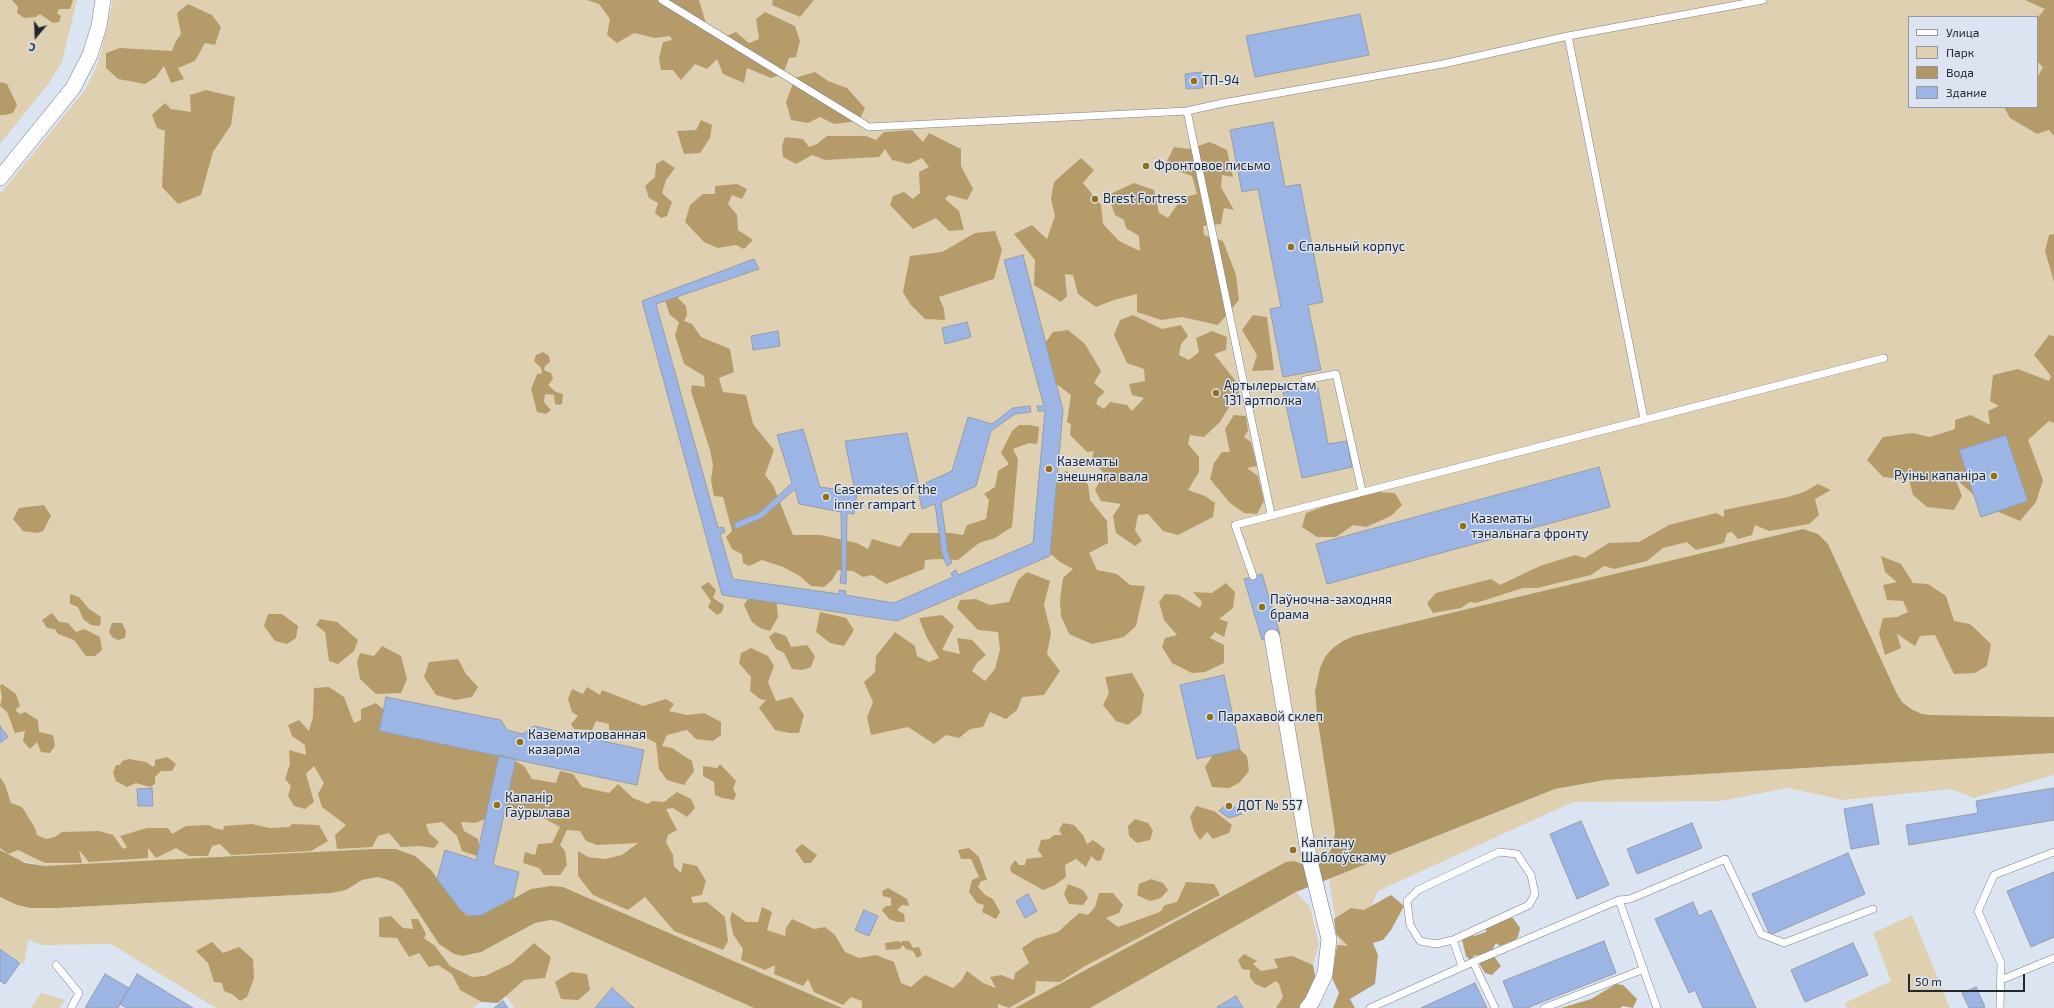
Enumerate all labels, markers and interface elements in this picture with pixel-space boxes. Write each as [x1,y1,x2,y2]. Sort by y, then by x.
north arrow [16,16,56,56]
legend [1908,16,2038,108]
text: Улица [1946,25,1979,39]
text: С [27,41,37,55]
text: Парк [1946,45,1974,59]
text: Вода [1946,65,1974,79]
place label: ТП-94 [1202,73,1240,89]
marker: ТП-94 [1189,76,1199,86]
text: Здание [1946,85,1987,99]
place label: Фронтовое письмо [1154,158,1271,174]
marker: Фронтовое письмо [1141,161,1151,171]
place label: Brest Fortress [1103,191,1187,207]
marker: Brest Fortress [1090,194,1100,204]
place label: Спальный корпус [1299,239,1405,255]
marker: Спальный корпус [1286,242,1296,252]
place label: Артылерыстам 131 артполка [1224,378,1316,409]
marker: Артылерыстам 131 артполка [1211,388,1221,398]
place label: Казематы знешняга вала [1057,454,1148,485]
marker: Казематы знешняга вала [1044,464,1054,474]
place label: Руіны капаніра [1894,468,1986,484]
marker: Руіны капаніра [1989,471,1999,481]
place label: Casemates of the inner rampart [834,482,937,513]
marker: Casemates of the inner rampart [821,492,831,502]
place label: Казематы тэнальнага фронту [1471,511,1589,542]
marker: Казематы тэнальнага фронту [1458,521,1468,531]
place label: Паўночна-заходняя брама [1270,592,1392,623]
marker: Паўночна-заходняя брама [1257,602,1267,612]
place label: Парахавой склеп [1218,709,1323,725]
marker: Парахавой склеп [1205,712,1215,722]
place label: Казематированная казарма [528,727,646,758]
marker: Казематированная казарма [515,737,525,747]
place label: Капанір Гаўрылава [505,790,570,821]
place label: ДОТ № 557 [1237,798,1302,814]
marker: Капанір Гаўрылава [492,800,502,810]
marker: ДОТ № 557 [1224,801,1234,811]
place label: Капітану Шаблоўскаму [1301,835,1386,866]
marker: Капітану Шаблоўскаму [1288,845,1298,855]
scale bar [1910,966,2027,992]
text: 50 m [1915,974,1942,988]

